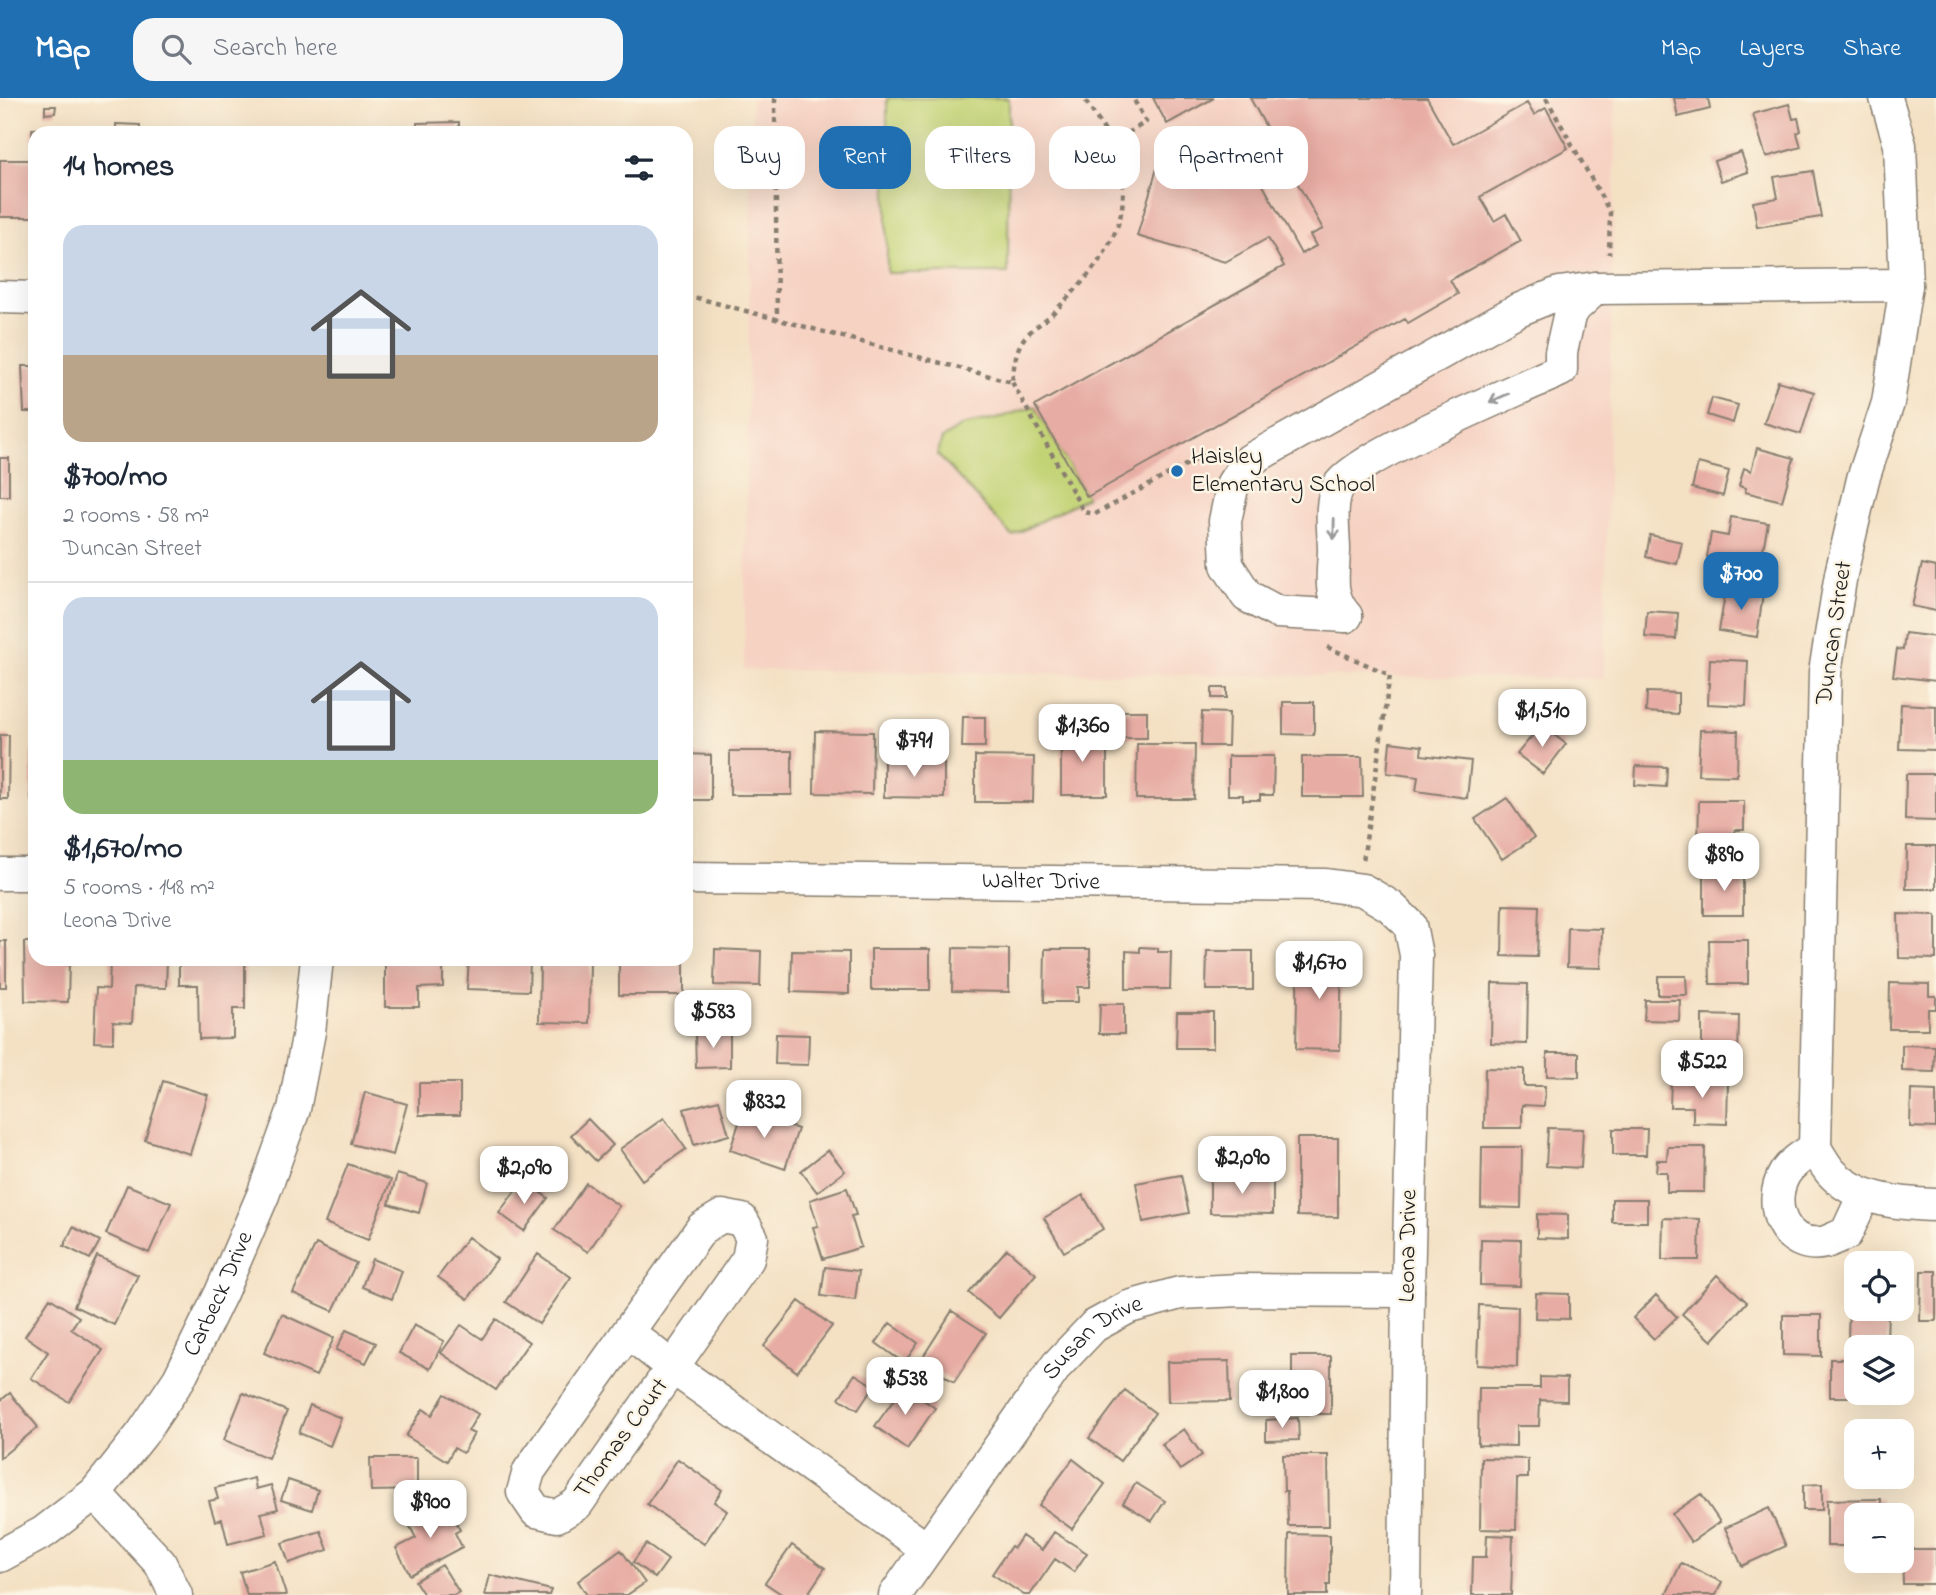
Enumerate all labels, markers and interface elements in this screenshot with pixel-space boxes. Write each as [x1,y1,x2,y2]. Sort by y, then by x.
search box [133,18,623,81]
text: Map [35,25,91,73]
icon: search [157,30,195,68]
text: Search here [213,30,337,68]
text: Map [1661,32,1701,67]
text: Layers [1739,32,1805,67]
text: Share [1843,32,1901,67]
chip: Buy [714,126,805,189]
chip: Rent [819,126,911,189]
chip: Filters [925,126,1035,189]
chip: New [1049,126,1140,189]
chip: Apartment [1154,126,1308,189]
text: 14 homes [63,146,174,190]
icon: filters [620,149,658,187]
icon: home [298,271,424,397]
one-way arrow [1489,392,1510,405]
place label: Haisley Elementary School [1191,440,1375,504]
text: $700/mo [63,456,168,500]
marker: Haisley Elementary School [1169,463,1185,479]
text: 2 rooms · 58 m² [63,500,209,533]
one-way arrow [1327,517,1341,540]
text: Duncan Street [63,533,202,566]
pin: $700 [1700,552,1782,612]
text: $700 [1719,558,1763,591]
street label: Duncan Street [1807,559,1862,708]
icon: home [298,643,424,769]
pin: $1,510 [1485,690,1599,749]
text: $1,510 [1514,695,1570,728]
pin: $1,360 [1025,704,1139,764]
text: $1,360 [1055,710,1109,743]
pin: $791 [873,720,955,779]
text: $791 [895,725,933,758]
text: $1,670/mo [63,828,183,872]
pin: $890 [1683,834,1765,893]
text: $890 [1704,839,1744,872]
street label: Walter Drive [982,864,1100,900]
text: 5 rooms · 148 m² [63,872,215,905]
text: Leona Drive [63,905,171,938]
pin: $1,670 [1262,942,1376,1001]
text: $1,670 [1292,947,1346,980]
pin: $583 [672,990,754,1050]
text: $583 [690,996,736,1029]
pin: $522 [1661,1040,1743,1100]
text: $522 [1677,1046,1727,1079]
pin: $832 [723,1080,805,1140]
text: $832 [742,1086,786,1119]
pin: $2,090 [1185,1136,1299,1196]
text: $2,090 [1214,1142,1270,1175]
pin: $2,090 [467,1146,581,1206]
text: $2,090 [496,1152,552,1185]
street label: Leona Drive [1391,1189,1427,1303]
street label: Carbeck Drive [175,1226,263,1363]
map controls [1844,1251,1914,1573]
button: locate [1844,1251,1914,1321]
street label: Susan Drive [1034,1287,1147,1388]
button: layers [1844,1335,1914,1405]
pin: $538 [864,1358,946,1417]
text: $538 [882,1363,928,1396]
pin: $1,800 [1225,1370,1339,1430]
street label: Thomas Court [566,1371,678,1507]
text: $1,800 [1255,1376,1309,1409]
button: + [1844,1419,1914,1489]
pin: $900 [389,1480,471,1540]
text: $900 [410,1486,450,1519]
button: − [1844,1503,1914,1573]

